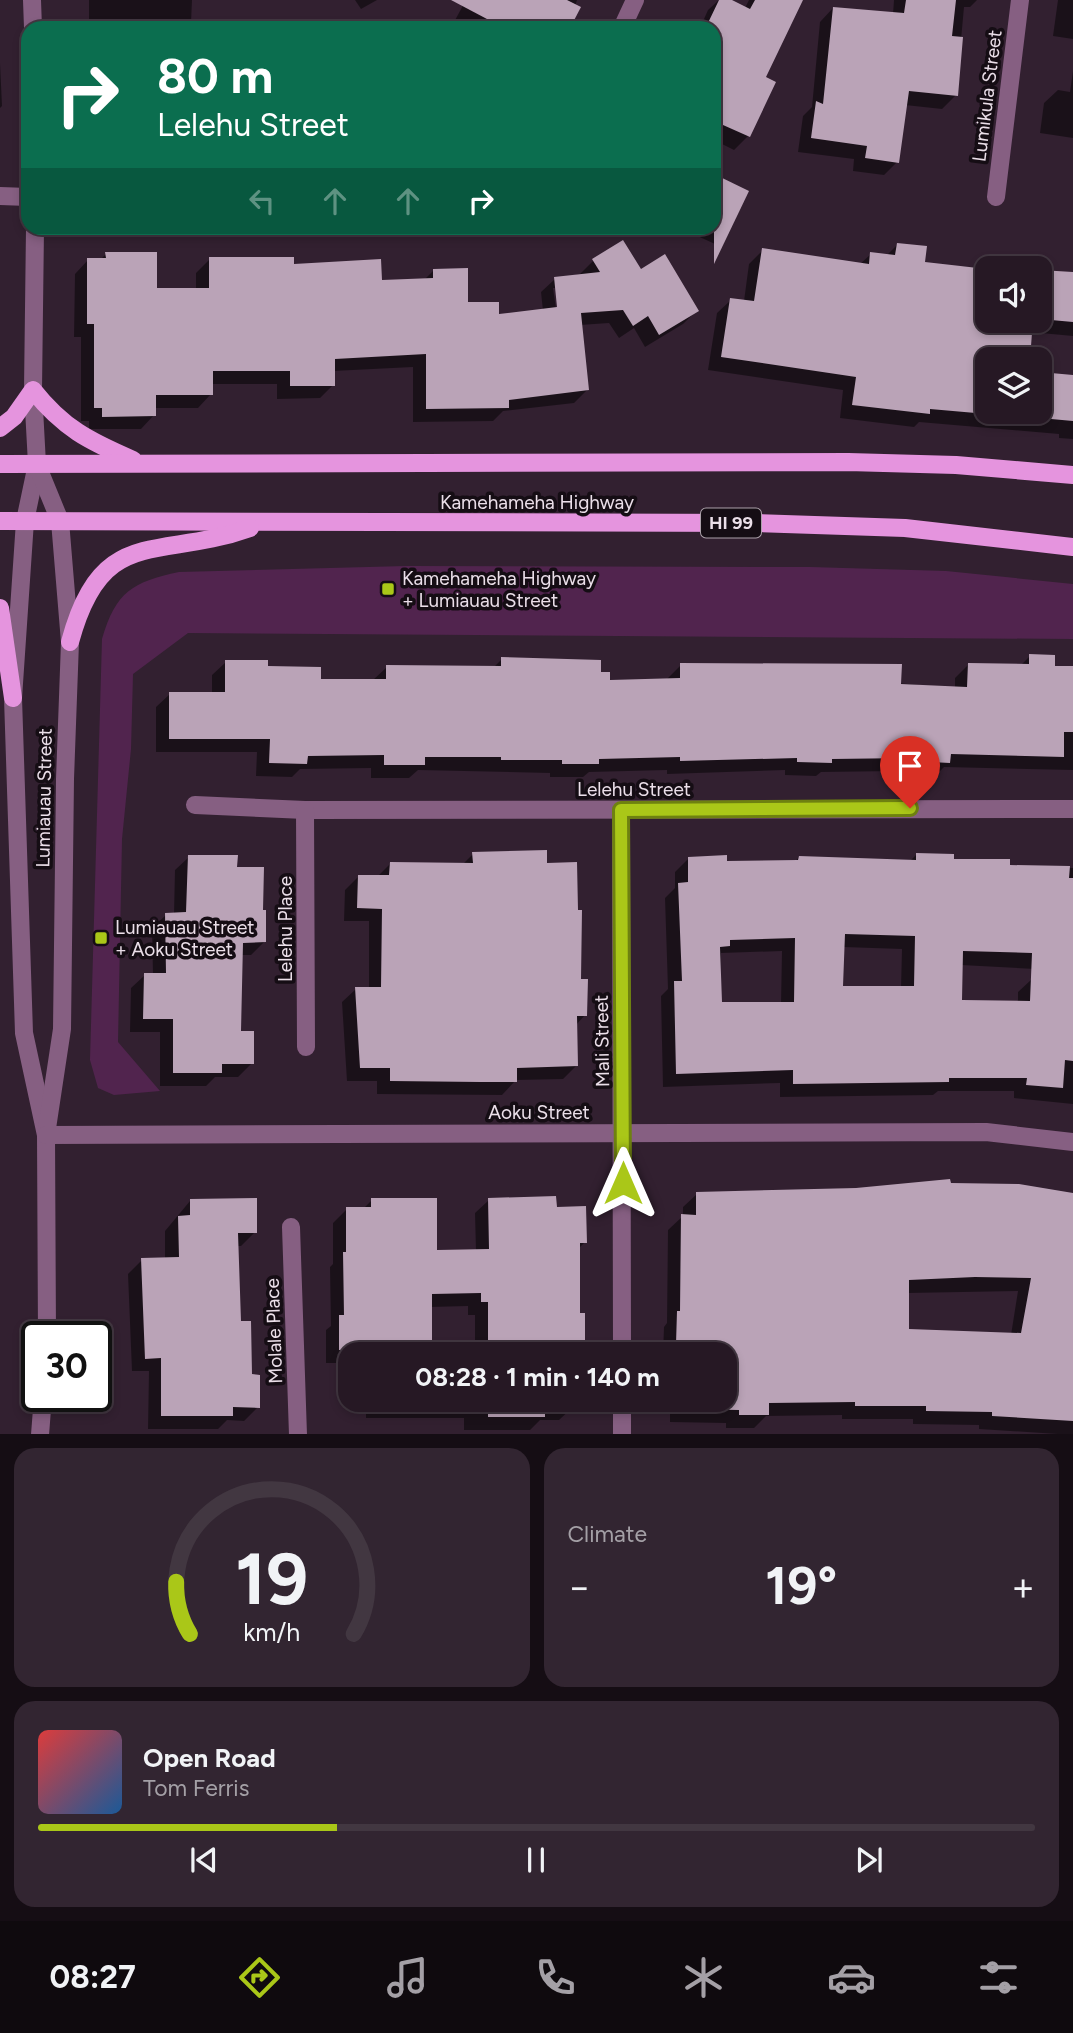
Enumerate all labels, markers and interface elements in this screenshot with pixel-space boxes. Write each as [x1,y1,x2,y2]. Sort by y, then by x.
street label: Lumikula Street [968,29,1006,163]
text: 80 m [157,46,273,105]
icon: right [42,49,133,140]
text: Lelehu Street [157,106,349,144]
icon: left [243,182,281,220]
icon: ahead [316,182,354,220]
icon: ahead [389,182,427,220]
icon: right [462,182,500,220]
map controls [975,256,1052,424]
button: sound [975,256,1052,333]
button: layers [975,347,1052,424]
street label: Kamehameha Highway [440,491,634,514]
road number: HI 99 [701,508,761,538]
place label: Kamehameha Highway + Lumiauau Street [402,567,596,612]
marker: Kamehameha Highway + Lumiauau Street [380,581,396,597]
street label: Lumiauau Street [31,728,57,868]
pin [880,736,940,808]
icon: arrive [891,747,929,785]
street label: Lelehu Street [577,778,691,801]
street label: Lelehu Place [274,876,297,982]
place label: Lumiauau Street + Aoku Street [115,916,255,961]
marker: Lumiauau Street + Aoku Street [93,930,109,946]
street label: Mali Street [590,995,614,1087]
street label: Aoku Street [488,1101,590,1124]
position arrow [586,1146,660,1220]
street label: Molale Place [261,1278,287,1384]
speed limit sign: 30 [21,1321,112,1412]
text: 08:28 · 1 min · 140 m [415,1361,660,1393]
text: Climate [568,1520,647,1548]
text: 19 [235,1535,308,1622]
text: 19° [765,1555,837,1617]
text: − [568,1564,591,1610]
text: + [1011,1564,1035,1610]
text: km/h [243,1616,300,1646]
text: Open Road [143,1742,276,1774]
text: Tom Ferris [143,1774,249,1802]
icon: previous [185,1841,223,1879]
icon: pause [517,1841,555,1879]
icon: next [850,1841,888,1879]
icon: directions [235,1953,284,2002]
icon: music [383,1953,432,2002]
icon: phone [531,1953,580,2002]
icon: climate [679,1953,728,2002]
icon: car [827,1953,876,2002]
icon: filters [974,1953,1023,2002]
text: 08:27 [49,1958,136,1996]

